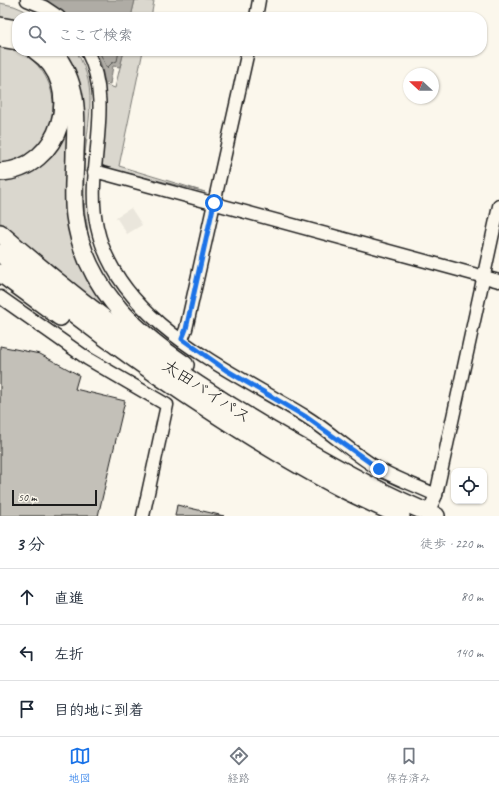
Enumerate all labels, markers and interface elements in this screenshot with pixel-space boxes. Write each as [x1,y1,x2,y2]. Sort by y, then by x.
search box [12,12,487,56]
icon: search [26,23,48,45]
text: ここで検索 [58,26,133,45]
north arrow [403,68,439,104]
route start [205,194,223,212]
street label: 太田バイパス [158,355,255,428]
route end [370,460,388,478]
map controls [451,468,487,504]
button: locate [451,468,487,504]
scale bar [12,488,97,507]
text: 50 m [18,490,37,504]
text: 3 分 [16,534,45,555]
text: 徒歩 · 220 m [420,536,483,552]
icon: ahead [16,586,38,608]
text: 直進 [54,589,84,608]
text: 80 m [461,589,483,605]
icon: left [16,642,38,664]
text: 左折 [54,645,84,664]
text: 140 m [455,645,483,661]
icon: arrive [16,698,38,720]
text: 目的地に到着 [54,701,144,720]
tab: 地図 [69,745,91,785]
tab: 経路 [228,745,250,785]
tab: 保存済み [387,745,431,785]

